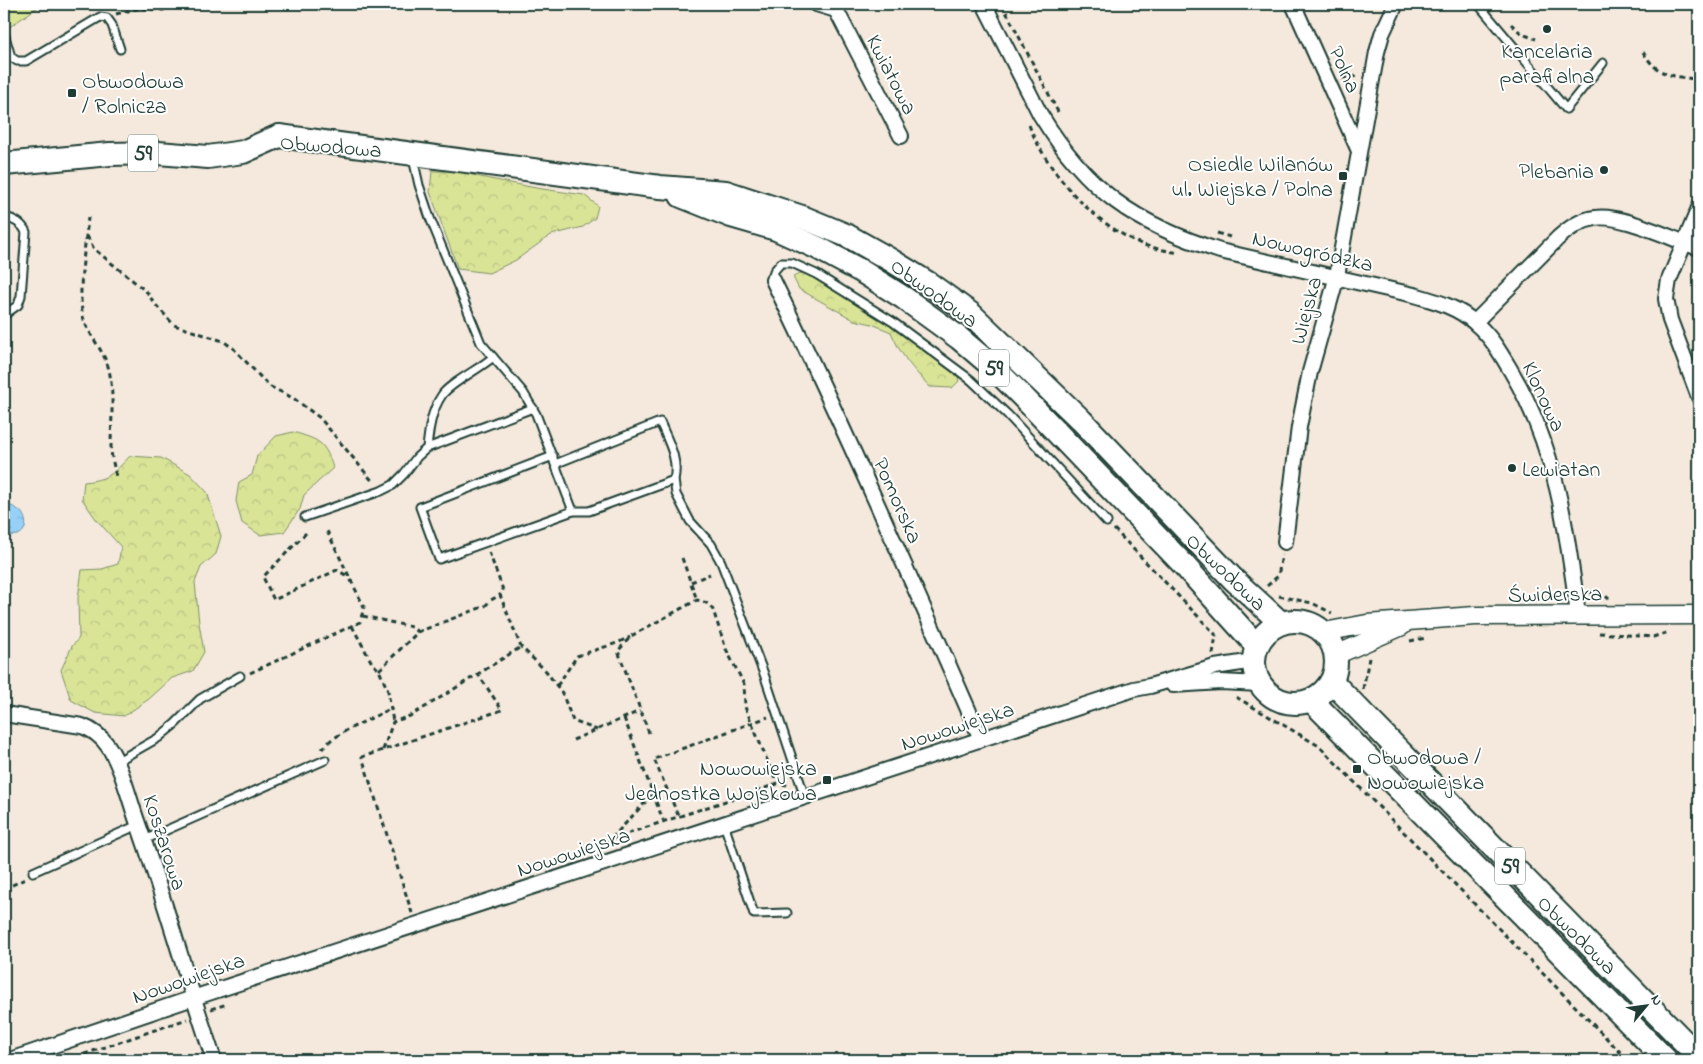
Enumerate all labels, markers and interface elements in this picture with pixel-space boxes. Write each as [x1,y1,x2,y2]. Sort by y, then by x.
marker: Kancelaria parafialna [1541,23,1553,35]
street label: Kwiatowa [857,30,924,121]
place label: Kancelaria parafialna [1499,37,1595,94]
street label: Polna [1319,42,1368,99]
place label: Obwodowa / Rolnicza [82,67,184,124]
marker: Obwodowa / Rolnicza [66,87,78,99]
street label: Obwodowa [279,128,383,168]
road number: 59 [128,134,158,172]
place label: Osiedle Wilanów ul. Wiejska / Polna [1171,150,1333,207]
place label: Plebania [1519,157,1594,189]
marker: Plebania [1598,164,1610,176]
marker: Osiedle Wilanów ul. Wiejska / Polna [1337,170,1349,182]
street label: Nowogródzka [1248,223,1376,283]
street label: Obwodowa [883,252,984,337]
street label: Wiejska [1284,273,1332,348]
road number: 59 [979,349,1009,386]
street label: Klonowa [1512,357,1573,438]
street label: Pomorska [863,453,929,549]
place label: Lewiatan [1522,455,1600,487]
marker: Lewiatan [1506,462,1518,474]
street label: Obwodowa [1177,526,1273,620]
street label: Świderska [1508,579,1602,613]
street label: Nowowiejska [897,695,1019,761]
place label: Obwodowa / Nowowiejska [1367,743,1484,800]
place label: Nowowiejska Jednostka Wojskowa [625,754,817,811]
marker: Obwodowa / Nowowiejska [1351,763,1363,775]
marker: Nowowiejska Jednostka Wojskowa [821,774,833,786]
street label: Koszarowa [133,791,194,895]
street label: Nowowiejska [513,821,635,887]
road number: 59 [1495,848,1525,884]
street label: Obwodowa [1529,889,1623,983]
street label: Nowowiejska [128,946,250,1014]
north arrow [1620,982,1670,1032]
text: N [1645,991,1668,1010]

